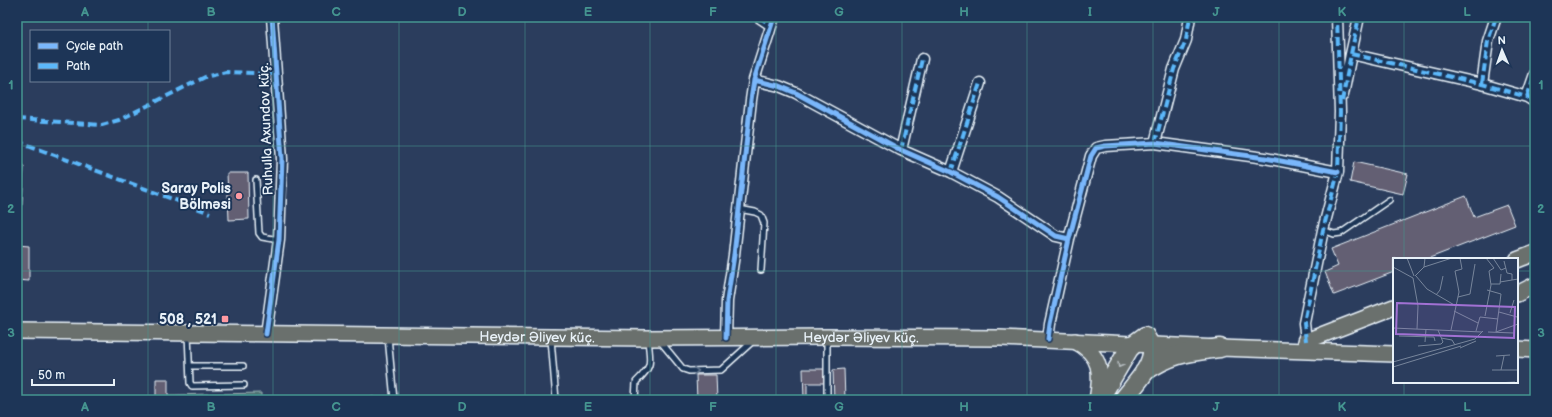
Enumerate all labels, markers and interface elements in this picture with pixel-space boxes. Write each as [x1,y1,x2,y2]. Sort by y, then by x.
text: A [80,4,89,20]
text: B [206,4,216,20]
text: C [331,4,341,20]
text: D [457,4,467,20]
text: E [584,4,593,20]
text: F [709,4,717,20]
text: G [834,4,844,20]
text: H [959,4,969,20]
text: I [1088,4,1092,20]
text: J [1212,4,1220,20]
text: K [1338,4,1347,20]
text: L [1463,4,1471,20]
legend [30,30,170,82]
north arrow [1482,30,1522,70]
text: N [1497,34,1506,47]
text: Cycle path [66,39,123,54]
text: Path [66,59,91,74]
street label: Ruhulla Axundov küç. [255,62,277,196]
text: 1 [8,77,14,93]
text: 1 [1538,77,1544,93]
place label: Saray Polis Bölməsi [161,180,231,213]
marker: Saray Polis Bölməsi [234,191,244,201]
text: 2 [7,201,15,217]
text: 2 [1537,201,1545,217]
inset map [1393,258,1518,383]
place label: 508 , 521 [159,311,217,328]
marker: 508 , 521 [220,314,230,324]
text: 3 [7,325,15,341]
text: 3 [1537,325,1545,341]
street label: Heydər Əliyev küç. [479,328,595,346]
street label: Heydər Əliyev küç. [803,328,919,346]
scale bar [32,361,114,387]
one-way arrow [1117,361,1124,368]
one-way arrow [693,367,699,375]
text: 50 m [38,368,65,383]
text: A [80,399,89,415]
text: B [206,399,216,415]
text: C [331,399,341,415]
text: D [457,399,467,415]
text: E [584,399,593,415]
text: F [709,399,717,415]
text: G [834,399,844,415]
text: H [959,399,969,415]
text: I [1088,399,1092,415]
text: J [1212,399,1220,415]
text: K [1338,399,1347,415]
text: L [1463,399,1471,415]

